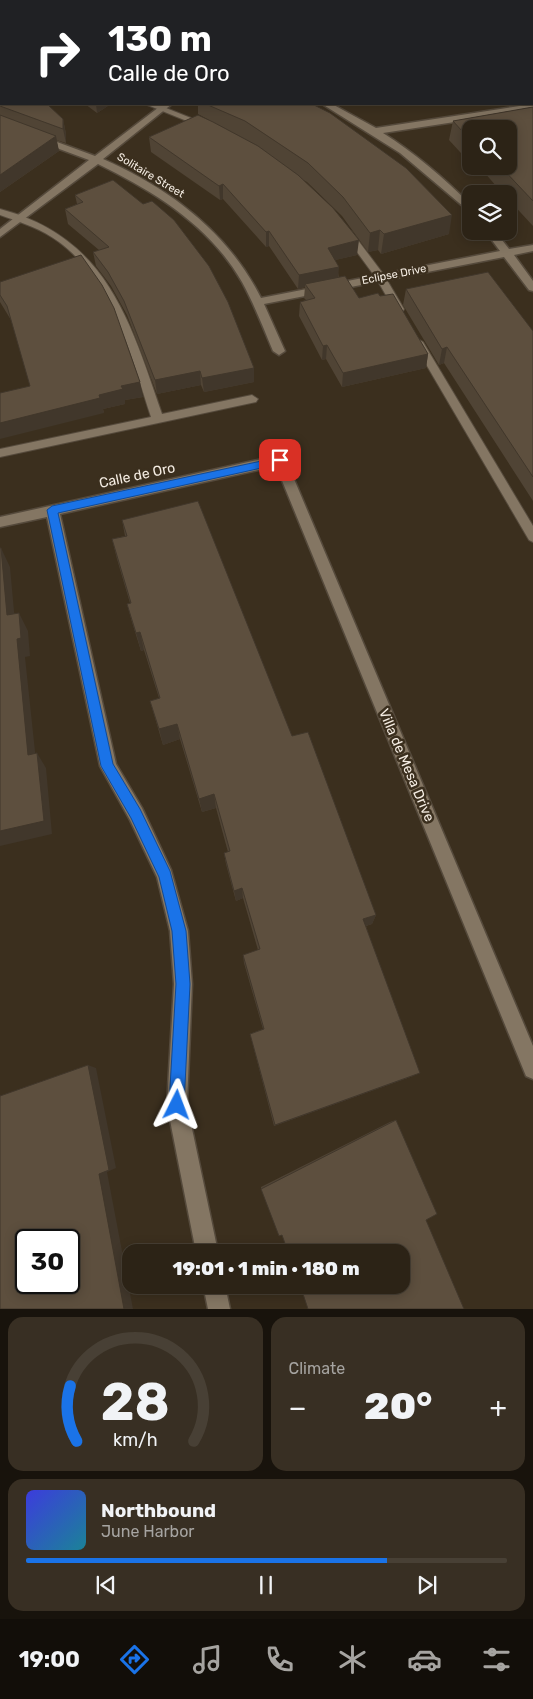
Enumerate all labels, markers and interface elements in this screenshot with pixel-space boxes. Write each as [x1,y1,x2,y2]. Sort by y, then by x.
text: 130 m [108,18,212,60]
icon: right [25,20,90,85]
text: Calle de Oro [108,60,230,87]
map controls [462,120,517,240]
button: search [462,120,517,175]
street label: Solitaire Street [115,150,187,201]
button: layers [462,185,517,240]
street label: Eclipse Drive [361,262,427,287]
pin [259,439,301,481]
icon: arrive [266,446,294,474]
street label: Calle de Oro [97,459,177,492]
street label: Villa de Mesa Drive [375,706,438,824]
position arrow [150,1078,202,1130]
speed limit sign: 30 [15,1229,80,1294]
text: 19:01 · 1 min · 180 m [172,1257,360,1280]
text: Climate [289,1359,345,1378]
text: 28 [101,1371,170,1433]
text: 20° [364,1383,432,1429]
text: − [289,1391,307,1424]
text: + [490,1391,507,1424]
text: km/h [113,1429,158,1450]
text: Northbound [101,1499,216,1522]
text: June Harbor [101,1522,194,1541]
icon: previous [92,1571,120,1599]
icon: pause [252,1571,280,1599]
icon: next [413,1571,441,1599]
icon: directions [117,1642,152,1677]
icon: music [190,1642,225,1677]
icon: phone [262,1642,297,1677]
icon: climate [335,1642,370,1677]
icon: car [407,1642,442,1677]
icon: filters [479,1642,514,1677]
text: 19:00 [19,1646,80,1673]

